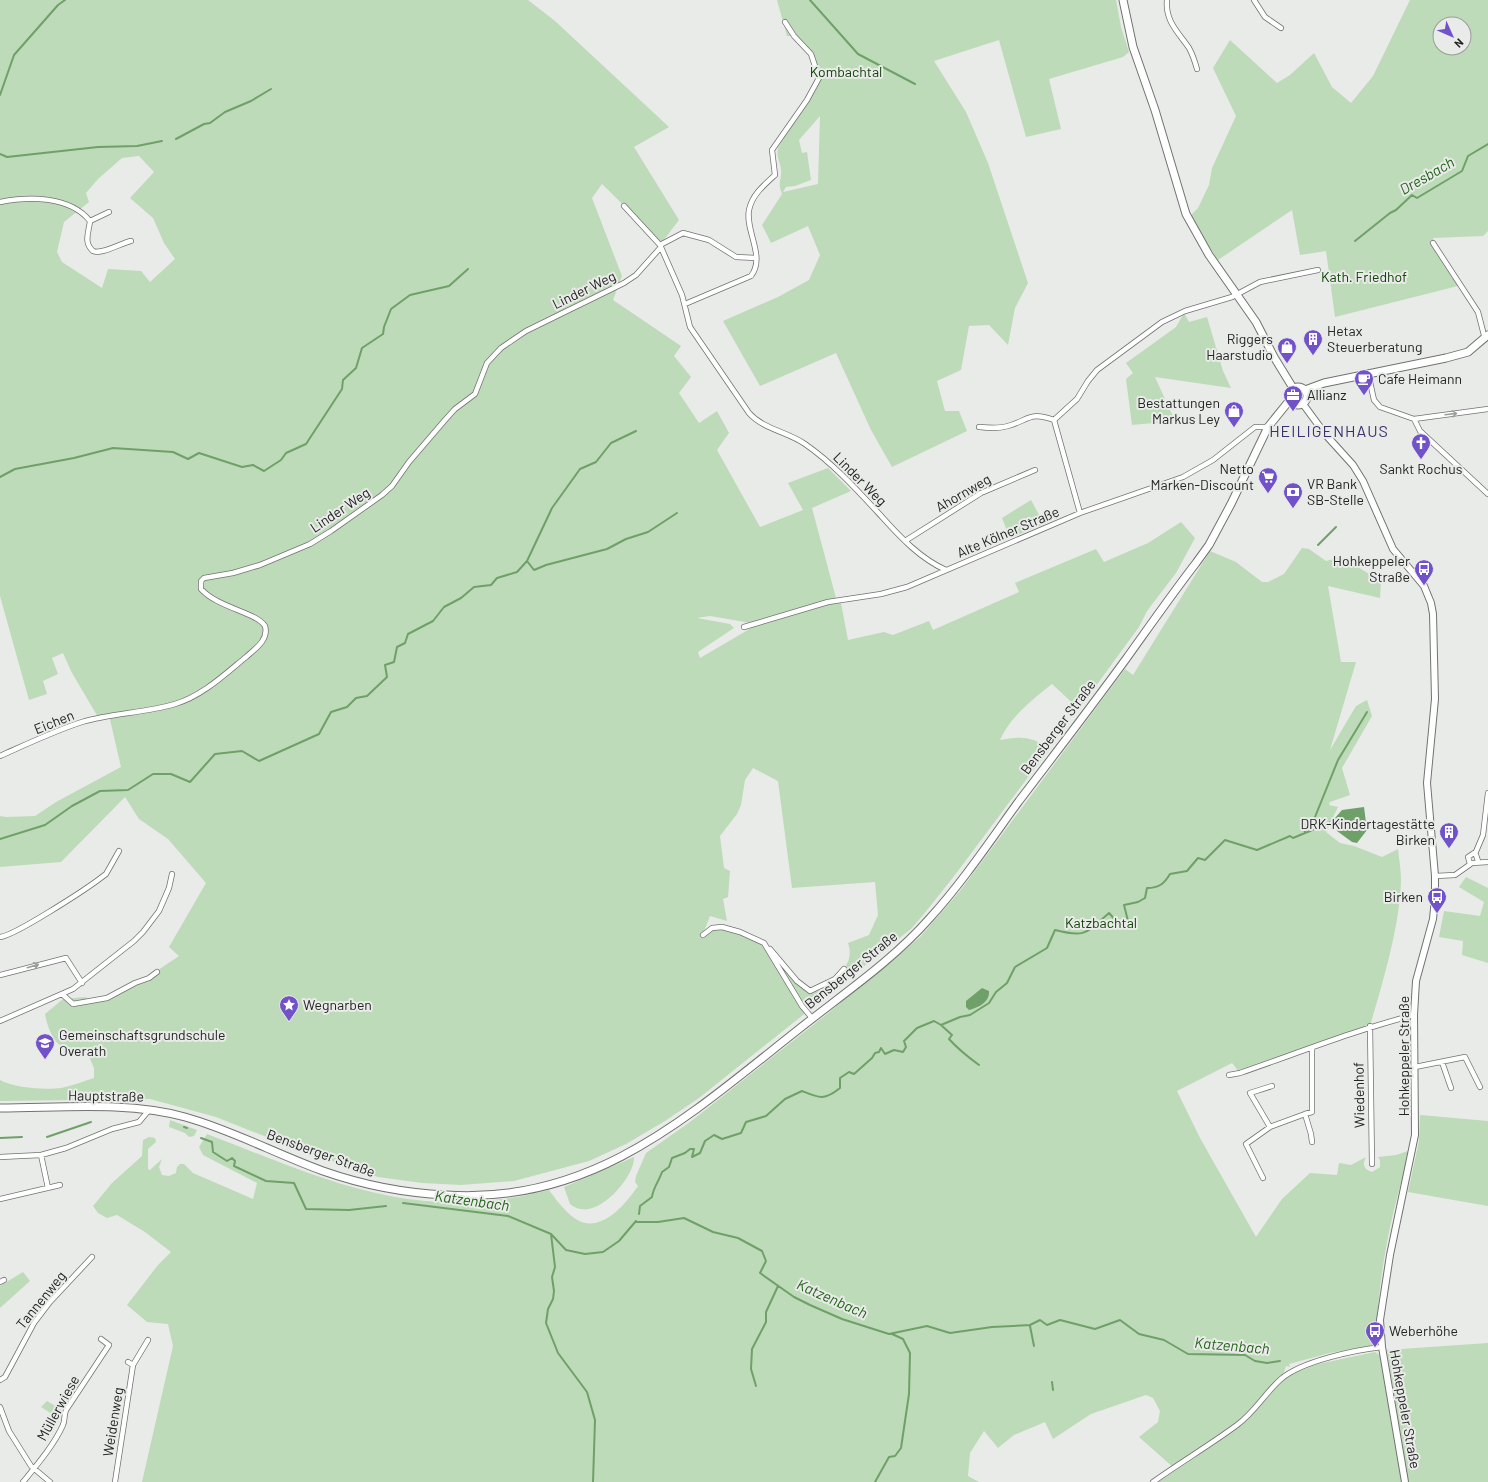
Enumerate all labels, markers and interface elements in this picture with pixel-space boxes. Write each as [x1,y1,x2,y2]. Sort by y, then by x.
north arrow [1432,16,1472,56]
text: N [1452,36,1467,51]
park label: Kombachtal [810,63,882,80]
water label: Dresbach [1396,152,1457,198]
street label: Linder Weg [549,267,618,312]
park label: Kath. Friedhof [1321,268,1407,285]
place label: Hetax Steuerberatung [1327,322,1422,355]
building icon: Hetax Steuerberatung [1302,328,1324,356]
place label: Riggers Haarstudio [1206,330,1273,363]
shop icon: Riggers Haarstudio [1276,336,1298,364]
cafe icon: Cafe Heimann [1353,368,1375,396]
place label: Cafe Heimann [1378,370,1462,387]
office icon: Allianz [1282,384,1304,412]
place label: Allianz [1307,386,1346,403]
place label: Bestattungen Markus Ley [1137,394,1221,427]
shop icon: Bestattungen Markus Ley [1223,400,1245,428]
one-way arrow [1444,410,1457,418]
district label: HEILIGENHAUS [1269,421,1389,440]
church icon: Sankt Rochus [1410,432,1432,460]
street label: Linder Weg [830,448,891,509]
place label: Netto Marken-Discount [1151,460,1254,493]
place label: Sankt Rochus [1380,460,1463,477]
supermarket icon: Netto Marken-Discount [1257,466,1279,494]
street label: Ahornweg [932,470,993,515]
place label: VR Bank SB-Stelle [1307,475,1364,508]
bank icon: VR Bank SB-Stelle [1282,481,1304,509]
street label: Linder Weg [307,483,373,536]
street label: Alte Kölner Straße [954,502,1062,561]
place label: Hohkeppeler Straße [1333,552,1410,585]
bus stop icon: Hohkeppeler Straße [1413,558,1435,586]
street label: Bensberger Straße [1016,676,1099,777]
street label: Eichen [31,706,76,737]
place label: DRK-Kindertagestätte Birken [1300,815,1435,848]
building icon: DRK-Kindertagestätte Birken [1438,821,1460,849]
bus stop icon: Birken [1426,886,1448,914]
place label: Birken [1384,888,1423,905]
park label: Katzbachtal [1065,914,1137,931]
street label: Bensberger Straße [801,927,900,1012]
one-way arrow [26,962,39,969]
place icon: Wegnarben [278,994,300,1022]
place label: Wegnarben [303,996,372,1013]
street label: Hohkeppeler Straße [1395,996,1412,1116]
place label: Gemeinschaftsgrundschule Overath [59,1026,226,1059]
school or university icon: Gemeinschaftsgrundschule Overath [34,1032,56,1060]
street label: Wiedenhof [1349,1062,1368,1128]
street label: Hauptstraße [68,1086,144,1105]
street label: Bensberger Straße [265,1125,378,1180]
water label: Katzenbach [434,1186,511,1214]
street label: Tannenweg [12,1267,69,1332]
water label: Katzenbach [794,1275,871,1322]
bus stop icon: Weberhöhe [1364,1320,1386,1348]
place label: Weberhöhe [1389,1322,1458,1339]
water label: Katzenbach [1194,1333,1271,1357]
street label: Hohkeppeler Straße [1387,1348,1424,1470]
street label: Müllerwiese [33,1372,82,1443]
street label: Weidenweg [99,1386,126,1458]

